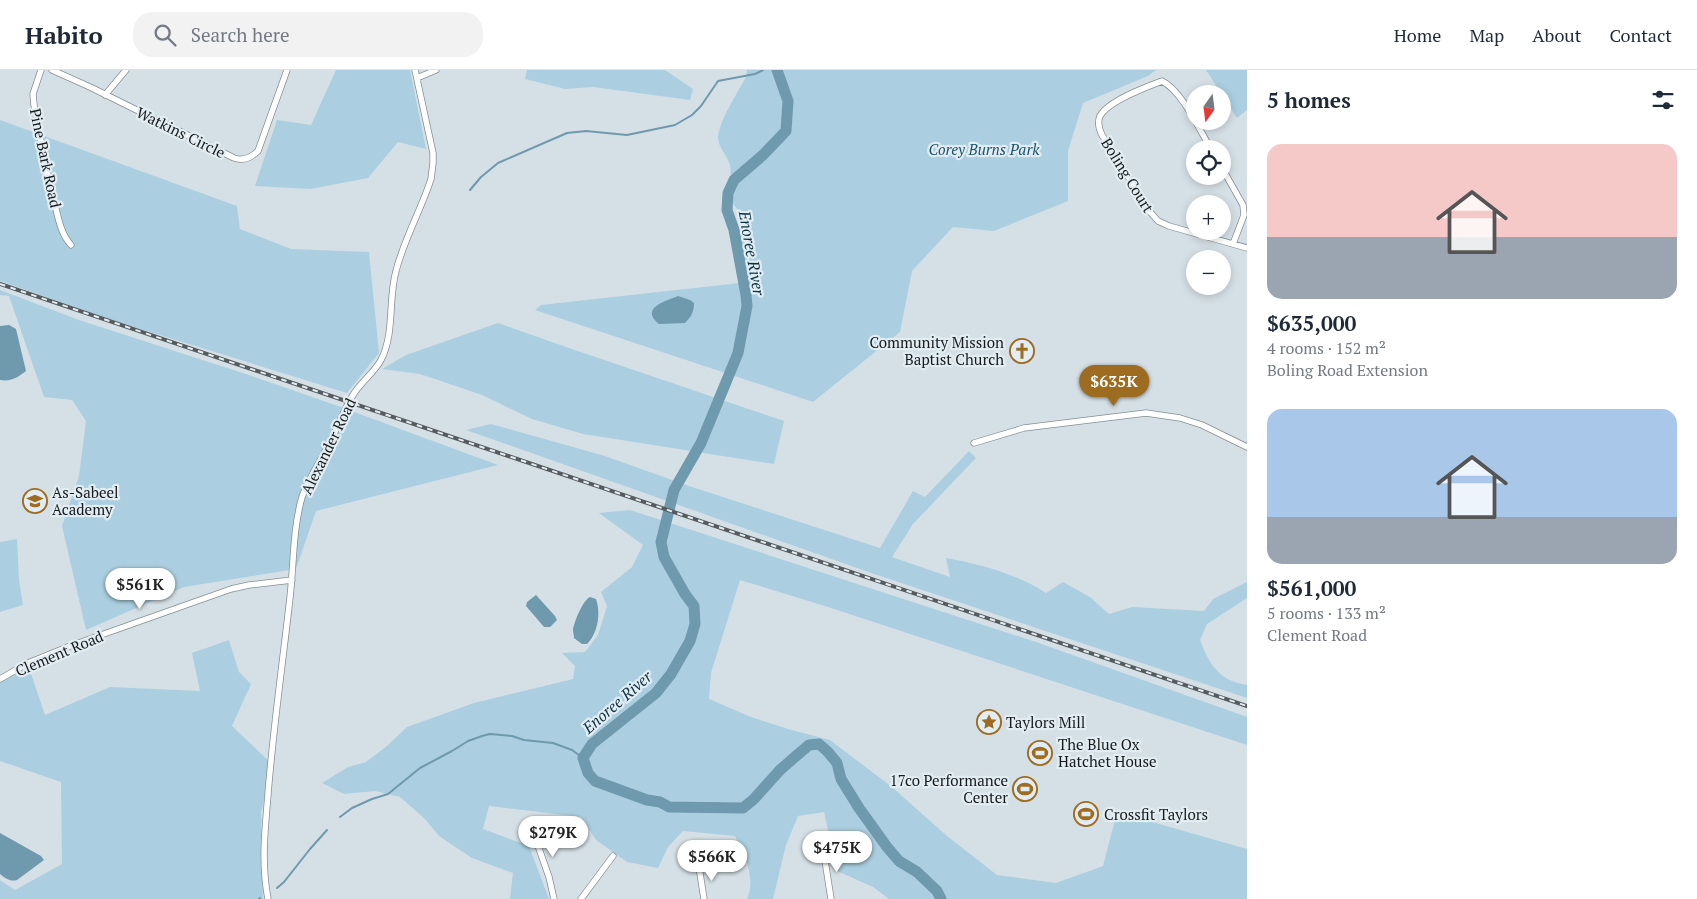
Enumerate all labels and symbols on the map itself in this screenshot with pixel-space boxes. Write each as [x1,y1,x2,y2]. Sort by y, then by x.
north arrow [1186,85,1231,130]
street label: Watkins Circle [133,102,229,162]
street label: Pine Bark Road [26,107,66,209]
street label: Boling Court [1097,134,1159,217]
park label: Corey Burns Park [929,139,1040,159]
water label: Enoree River [734,208,770,298]
place label: Community Mission Baptist Church [869,332,1004,369]
church icon: Community Mission Baptist Church [1009,338,1035,364]
pin: $635K [1079,364,1149,407]
street label: Alexander Road [296,394,360,498]
place label: As-Sabeel Academy [52,482,119,519]
school or university icon: As-Sabeel Academy [22,488,48,514]
pin: $561K [105,568,175,610]
street label: Clement Road [12,625,106,681]
water label: Enoree River [577,665,657,739]
place icon: Taylors Mill [976,709,1002,735]
place label: Taylors Mill [1006,712,1085,732]
place label: The Blue Ox Hatchet House [1058,734,1156,771]
sports icon: The Blue Ox Hatchet House [1027,740,1053,766]
place label: 17co Performance Center [890,770,1008,807]
sports icon: 17co Performance Center [1012,776,1038,802]
sports icon: Crossfit Taylors [1073,801,1099,827]
place label: Crossfit Taylors [1104,804,1208,824]
pin: $279K [518,816,588,858]
pin: $475K [802,830,872,873]
pin: $566K [677,840,747,882]

